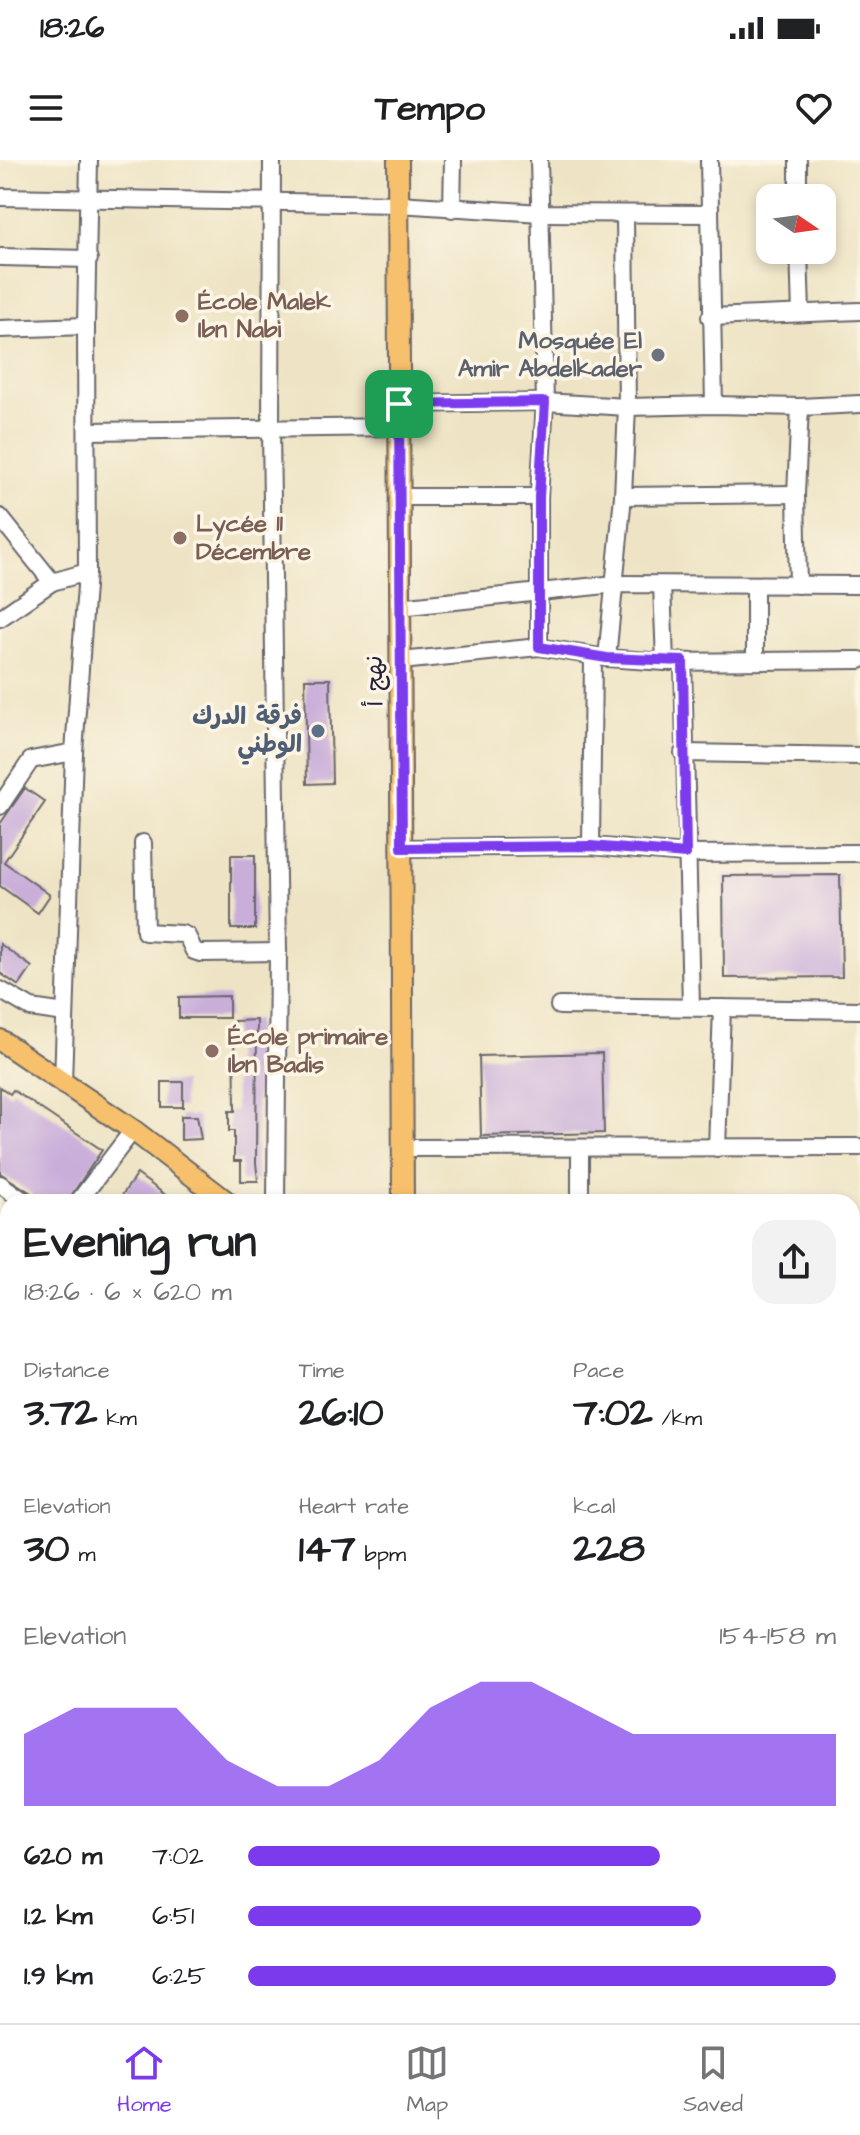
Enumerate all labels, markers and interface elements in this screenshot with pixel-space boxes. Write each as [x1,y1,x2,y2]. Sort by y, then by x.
text: 18:26 [40,7,104,49]
text: Tempo [375,83,485,134]
icon: menu [24,86,68,130]
icon: heart [792,86,836,130]
north arrow [756,184,836,264]
map controls [756,184,836,264]
place label: École Malek Ibn Nabi [198,285,331,347]
marker: École Malek Ibn Nabi [173,307,191,325]
place label: Mosquée El Amir Abdelkader [458,324,643,386]
marker: Mosquée El Amir Abdelkader [649,346,667,364]
pin [365,370,433,438]
icon: arrive [377,382,421,426]
place label: Lycée 11 Décembre [196,507,311,569]
marker: Lycée 11 Décembre [171,529,189,547]
street label: نهج أ [358,655,392,707]
place label: فرقة الدرك الوطني [192,700,302,765]
marker: فرقة الدرك الوطني [309,722,327,740]
place label: École primaire Ibn Badis [228,1020,388,1082]
marker: École primaire Ibn Badis [203,1042,221,1060]
text: Evening run [24,1213,256,1274]
button: share [752,1220,836,1304]
text: 18:26 · 6 × 620 m [24,1274,232,1310]
text: Distance [24,1355,110,1386]
text: Time [299,1355,345,1386]
text: Pace [573,1355,624,1386]
text: 3.72 [24,1386,97,1441]
text: 26:10 [299,1386,384,1441]
text: 7:02 [573,1386,653,1441]
text: km [97,1403,137,1434]
text: /km [653,1403,702,1434]
text: Elevation [24,1491,111,1522]
text: Heart rate [299,1491,409,1522]
text: kcal [573,1491,615,1522]
text: 30 [24,1522,70,1577]
text: 147 [299,1522,356,1577]
text: 228 [573,1522,645,1577]
text: m [70,1539,96,1570]
text: bpm [356,1539,406,1570]
text: Elevation [24,1618,126,1654]
text: 154–158 m [719,1618,836,1654]
text: 620 m [24,1838,102,1874]
text: 7:02 [152,1838,204,1874]
text: 1.2 km [24,1898,92,1934]
text: 6:51 [152,1898,194,1934]
text: 1.9 km [24,1958,92,1994]
text: 6:25 [152,1958,206,1994]
tab: Home [117,2041,172,2120]
tab: Map [405,2041,449,2120]
tab: Saved [683,2041,743,2120]

